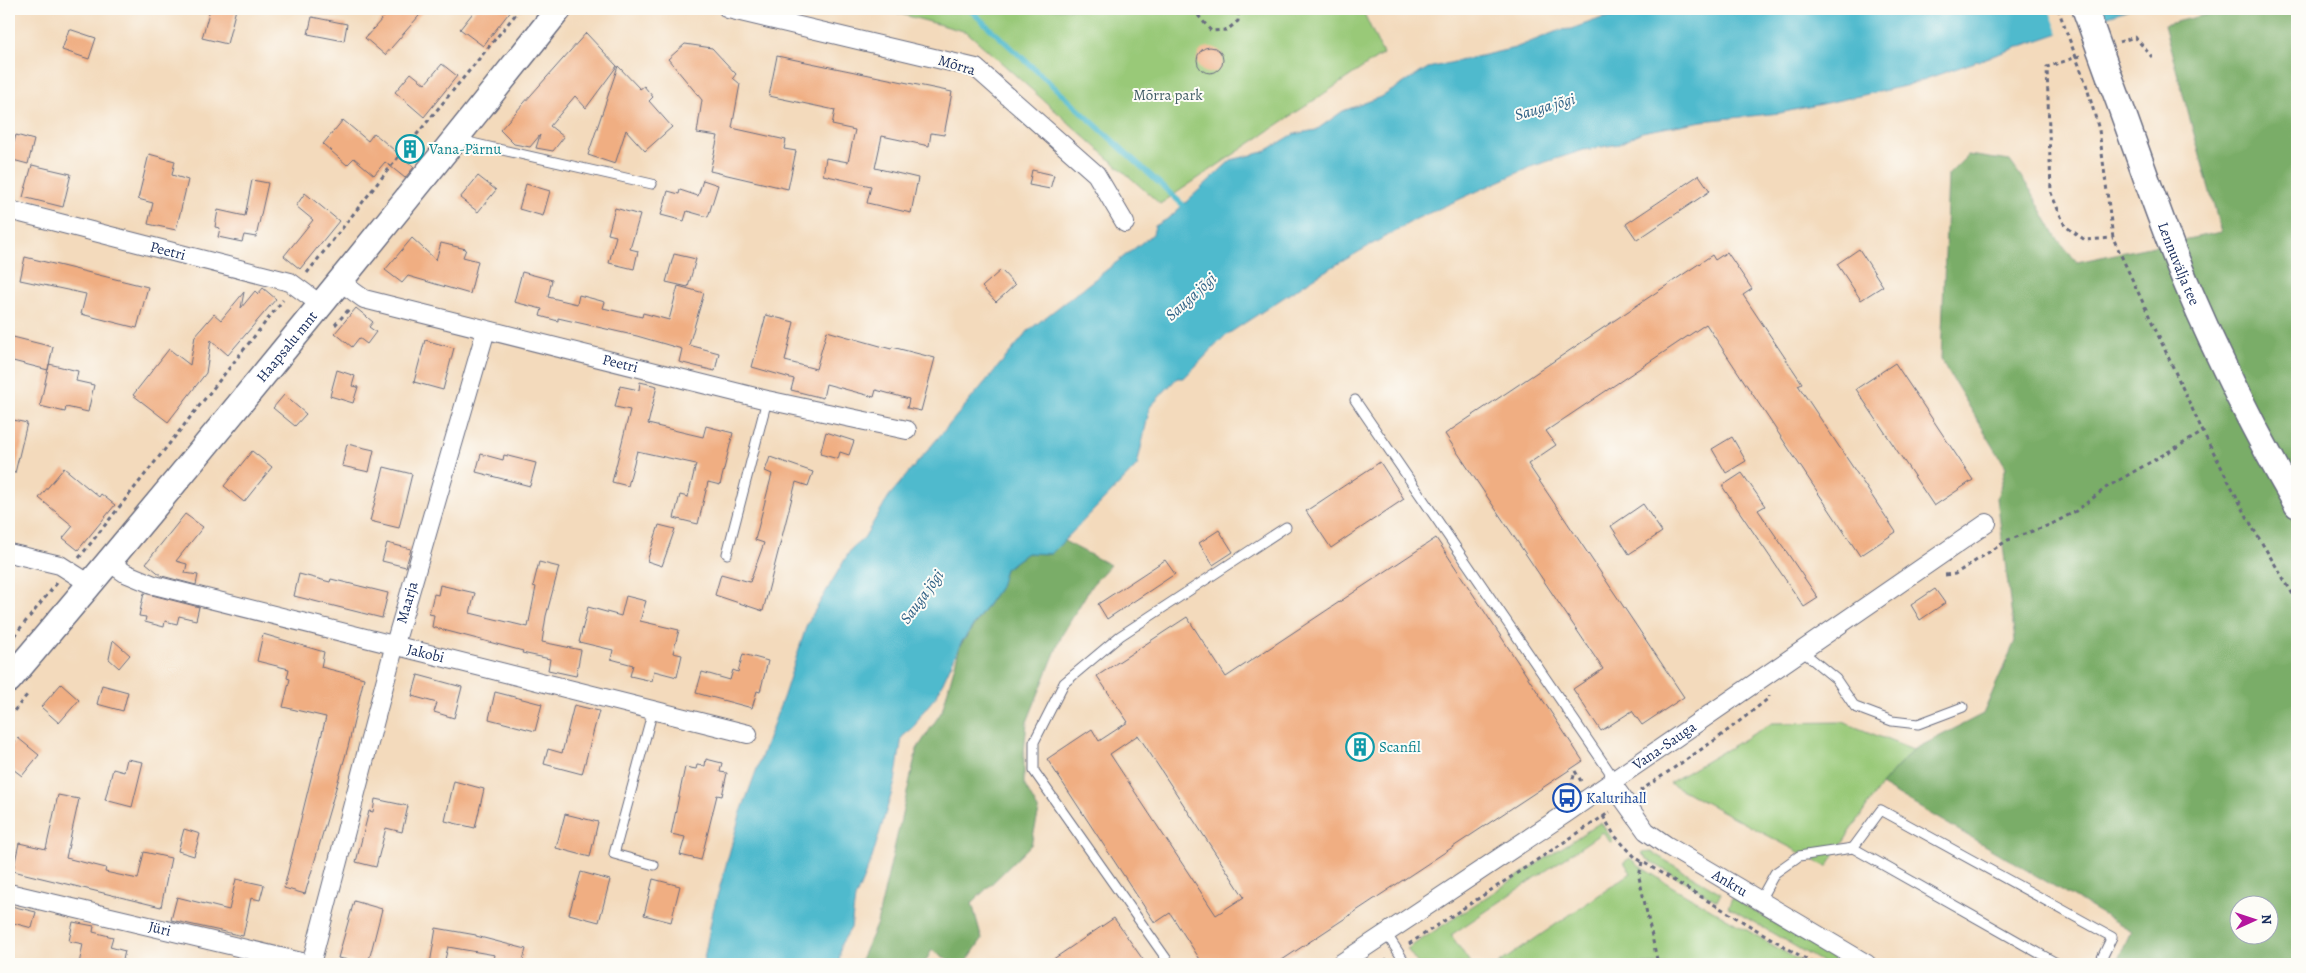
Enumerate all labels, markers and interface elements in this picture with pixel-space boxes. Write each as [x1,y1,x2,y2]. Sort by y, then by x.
street label: Mõrra [936,50,978,80]
park label: Mõrra park [1133,85,1203,105]
water label: Sauga jõgi [1512,88,1578,126]
building icon: Vana-Pärnu [395,134,425,164]
place label: Vana-Pärnu [428,139,502,159]
street label: Lennuvälja tee [2153,219,2205,309]
street label: Peetri [148,237,188,265]
water label: Sauga jõgi [1161,268,1221,326]
street label: Haapsalu mnt [252,307,322,386]
street label: Peetri [600,349,640,377]
water label: Sauga jõgi [895,565,949,629]
street label: Maarja [391,579,423,626]
street label: Jakobi [405,639,447,667]
street label: Vana-Sauga [1628,717,1700,775]
building icon: Scanfil [1345,732,1375,762]
place label: Scanfil [1379,737,1421,757]
bus stop icon: Kalurihall [1552,783,1582,813]
place label: Kalurihall [1586,788,1647,808]
street label: Ankru [1708,864,1752,902]
north arrow [2228,896,2278,946]
text: N [2257,914,2276,925]
street label: Jüri [147,916,173,941]

